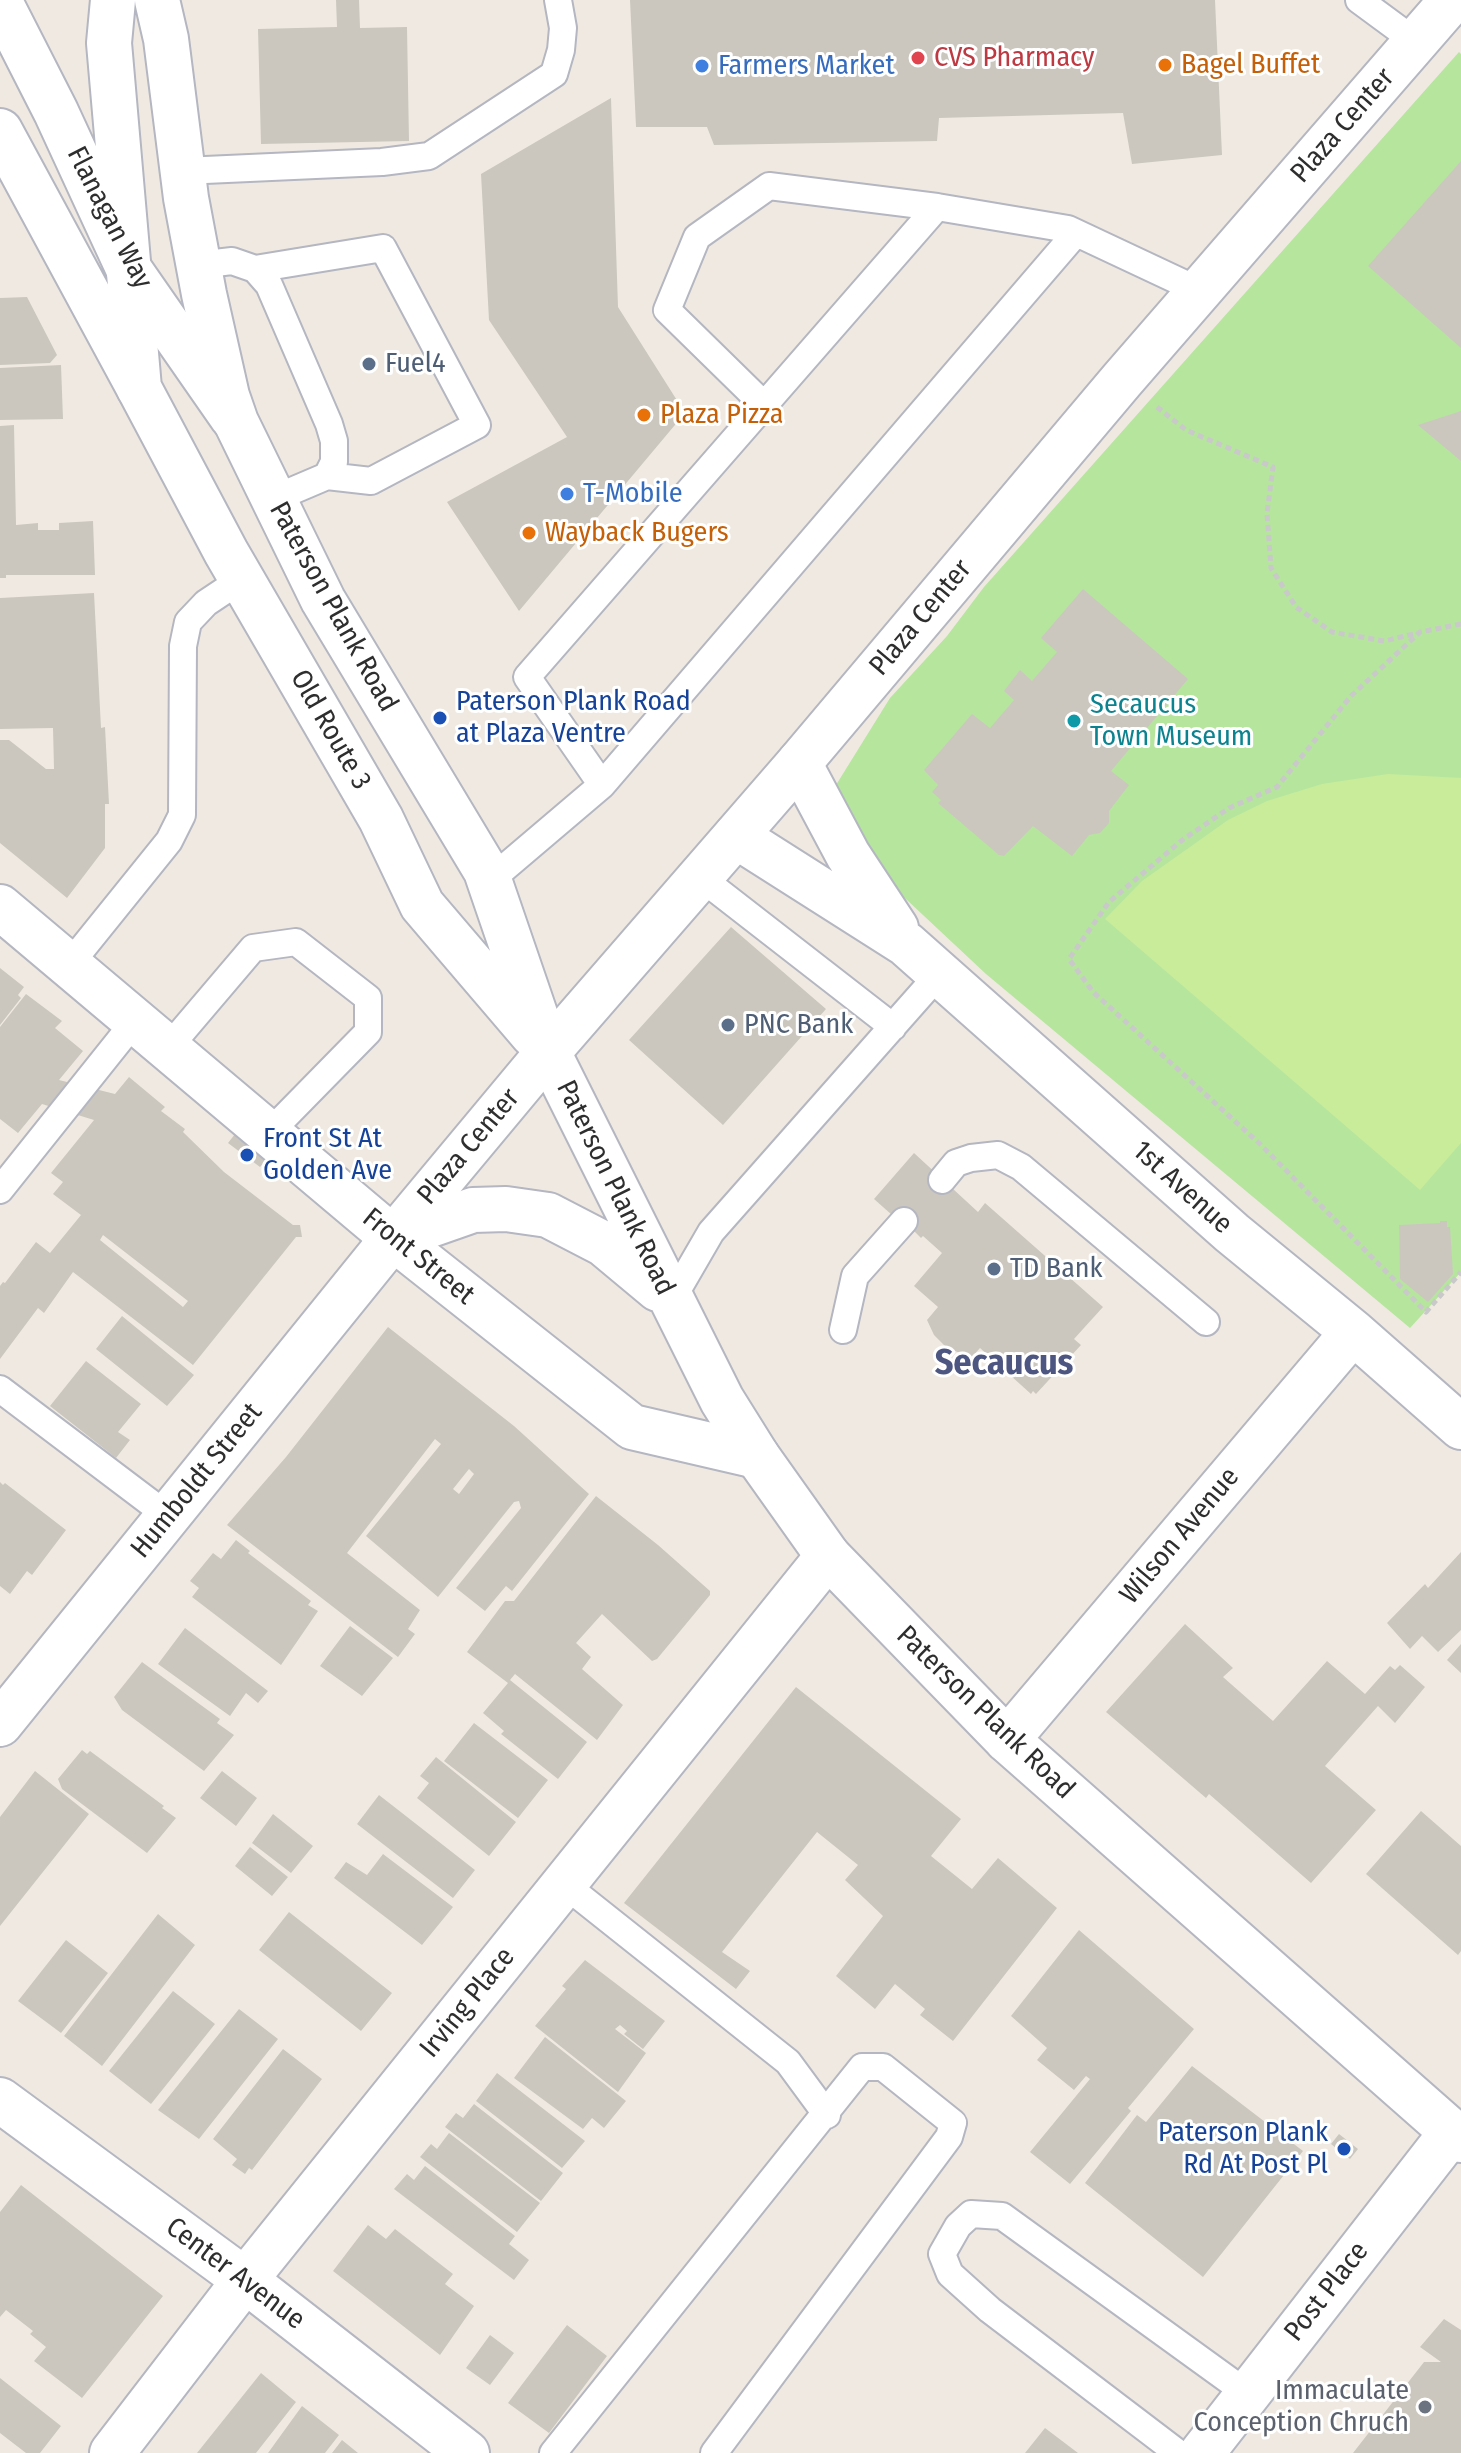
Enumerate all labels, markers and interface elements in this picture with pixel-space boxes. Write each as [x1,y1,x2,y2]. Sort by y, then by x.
place label: CVS Pharmacy [934,41,1095,75]
place label: Bagel Buffet [1181,48,1320,82]
place label: Farmers Market [718,49,895,83]
marker: CVS Pharmacy [909,49,927,67]
marker: Bagel Buffet [1156,56,1174,74]
marker: Farmers Market [693,57,711,75]
street label: Plaza Center [1284,62,1402,190]
street label: Flanagan Way [59,141,159,295]
place label: Fuel4 [385,347,446,381]
marker: Fuel4 [360,355,378,373]
place label: Plaza Pizza [660,398,784,432]
marker: Plaza Pizza [635,406,653,424]
place label: T-Mobile [583,477,683,511]
marker: T-Mobile [558,485,576,503]
street label: Paterson Plank Road [261,496,405,718]
place label: Wayback Bugers [545,516,729,550]
marker: Wayback Bugers [520,524,538,542]
street label: Plaza Center [863,553,979,683]
street label: Old Route 3 [282,664,378,796]
place label: Paterson Plank Road at Plaza Ventre [456,685,691,751]
place label: Secaucus Town Museum [1090,688,1252,754]
marker: Paterson Plank Road at Plaza Ventre [431,709,449,727]
marker: Secaucus Town Museum [1065,712,1083,730]
place label: PNC Bank [744,1008,853,1042]
marker: PNC Bank [719,1016,737,1034]
street label: Paterson Plank Road [548,1075,682,1301]
street label: Plaza Center [411,1082,527,1212]
place label: Front St At Golden Ave [263,1122,392,1188]
street label: 1st Avenue [1125,1134,1239,1242]
marker: Front St At Golden Ave [238,1146,256,1164]
street label: Front Street [355,1202,481,1312]
place label: TD Bank [1010,1252,1103,1286]
marker: TD Bank [985,1260,1003,1278]
district label: Secaucus [935,1342,1073,1386]
street label: Humboldt Street [124,1397,270,1565]
street label: Wilson Avenue [1113,1461,1247,1611]
street label: Paterson Plank Road [889,1619,1081,1807]
street label: Irving Place [413,1941,523,2065]
place label: Paterson Plank Rd At Post Pl [1158,2116,1328,2182]
marker: Paterson Plank Rd At Post Pl [1335,2140,1353,2158]
street label: Center Avenue [159,2211,311,2337]
street label: Post Place [1278,2236,1376,2348]
place label: Immaculate Conception Chruch [1194,2374,1409,2440]
marker: Immaculate Conception Chruch [1416,2398,1434,2416]

